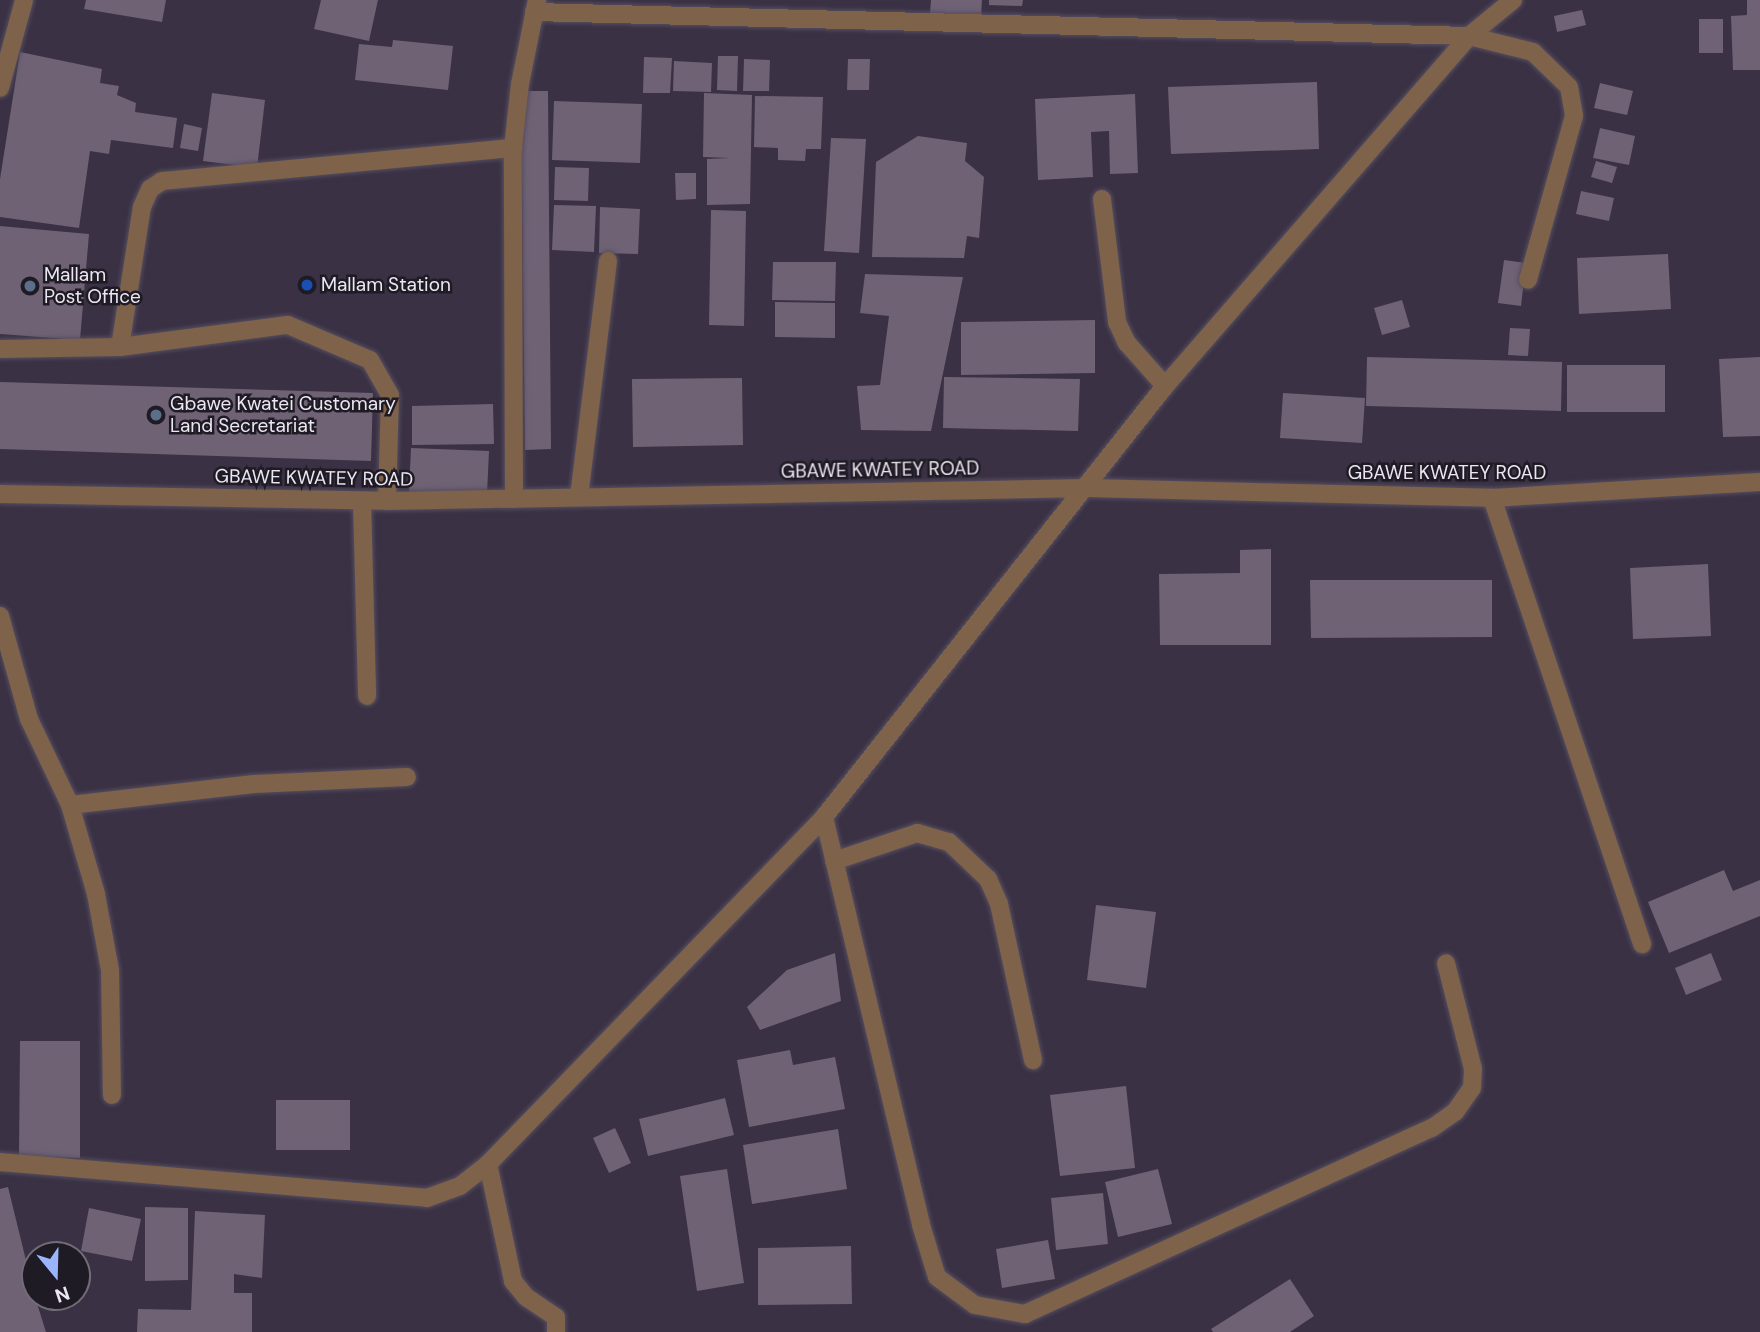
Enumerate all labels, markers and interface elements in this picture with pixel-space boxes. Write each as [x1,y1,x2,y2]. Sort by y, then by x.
place label: Mallam Post Office [44,264,141,308]
place label: Mallam Station [321,274,451,296]
marker: Mallam Station [299,277,315,293]
marker: Mallam Post Office [22,278,38,294]
place label: Gbawe Kwatei Customary Land Secretariat [170,393,396,437]
marker: Gbawe Kwatei Customary Land Secretariat [148,407,164,423]
street label: GBAWE KWATEY ROAD [781,457,979,483]
street label: GBAWE KWATEY ROAD [1348,462,1546,484]
street label: GBAWE KWATEY ROAD [215,465,413,491]
north arrow [21,1241,91,1311]
text: N [52,1280,73,1309]

